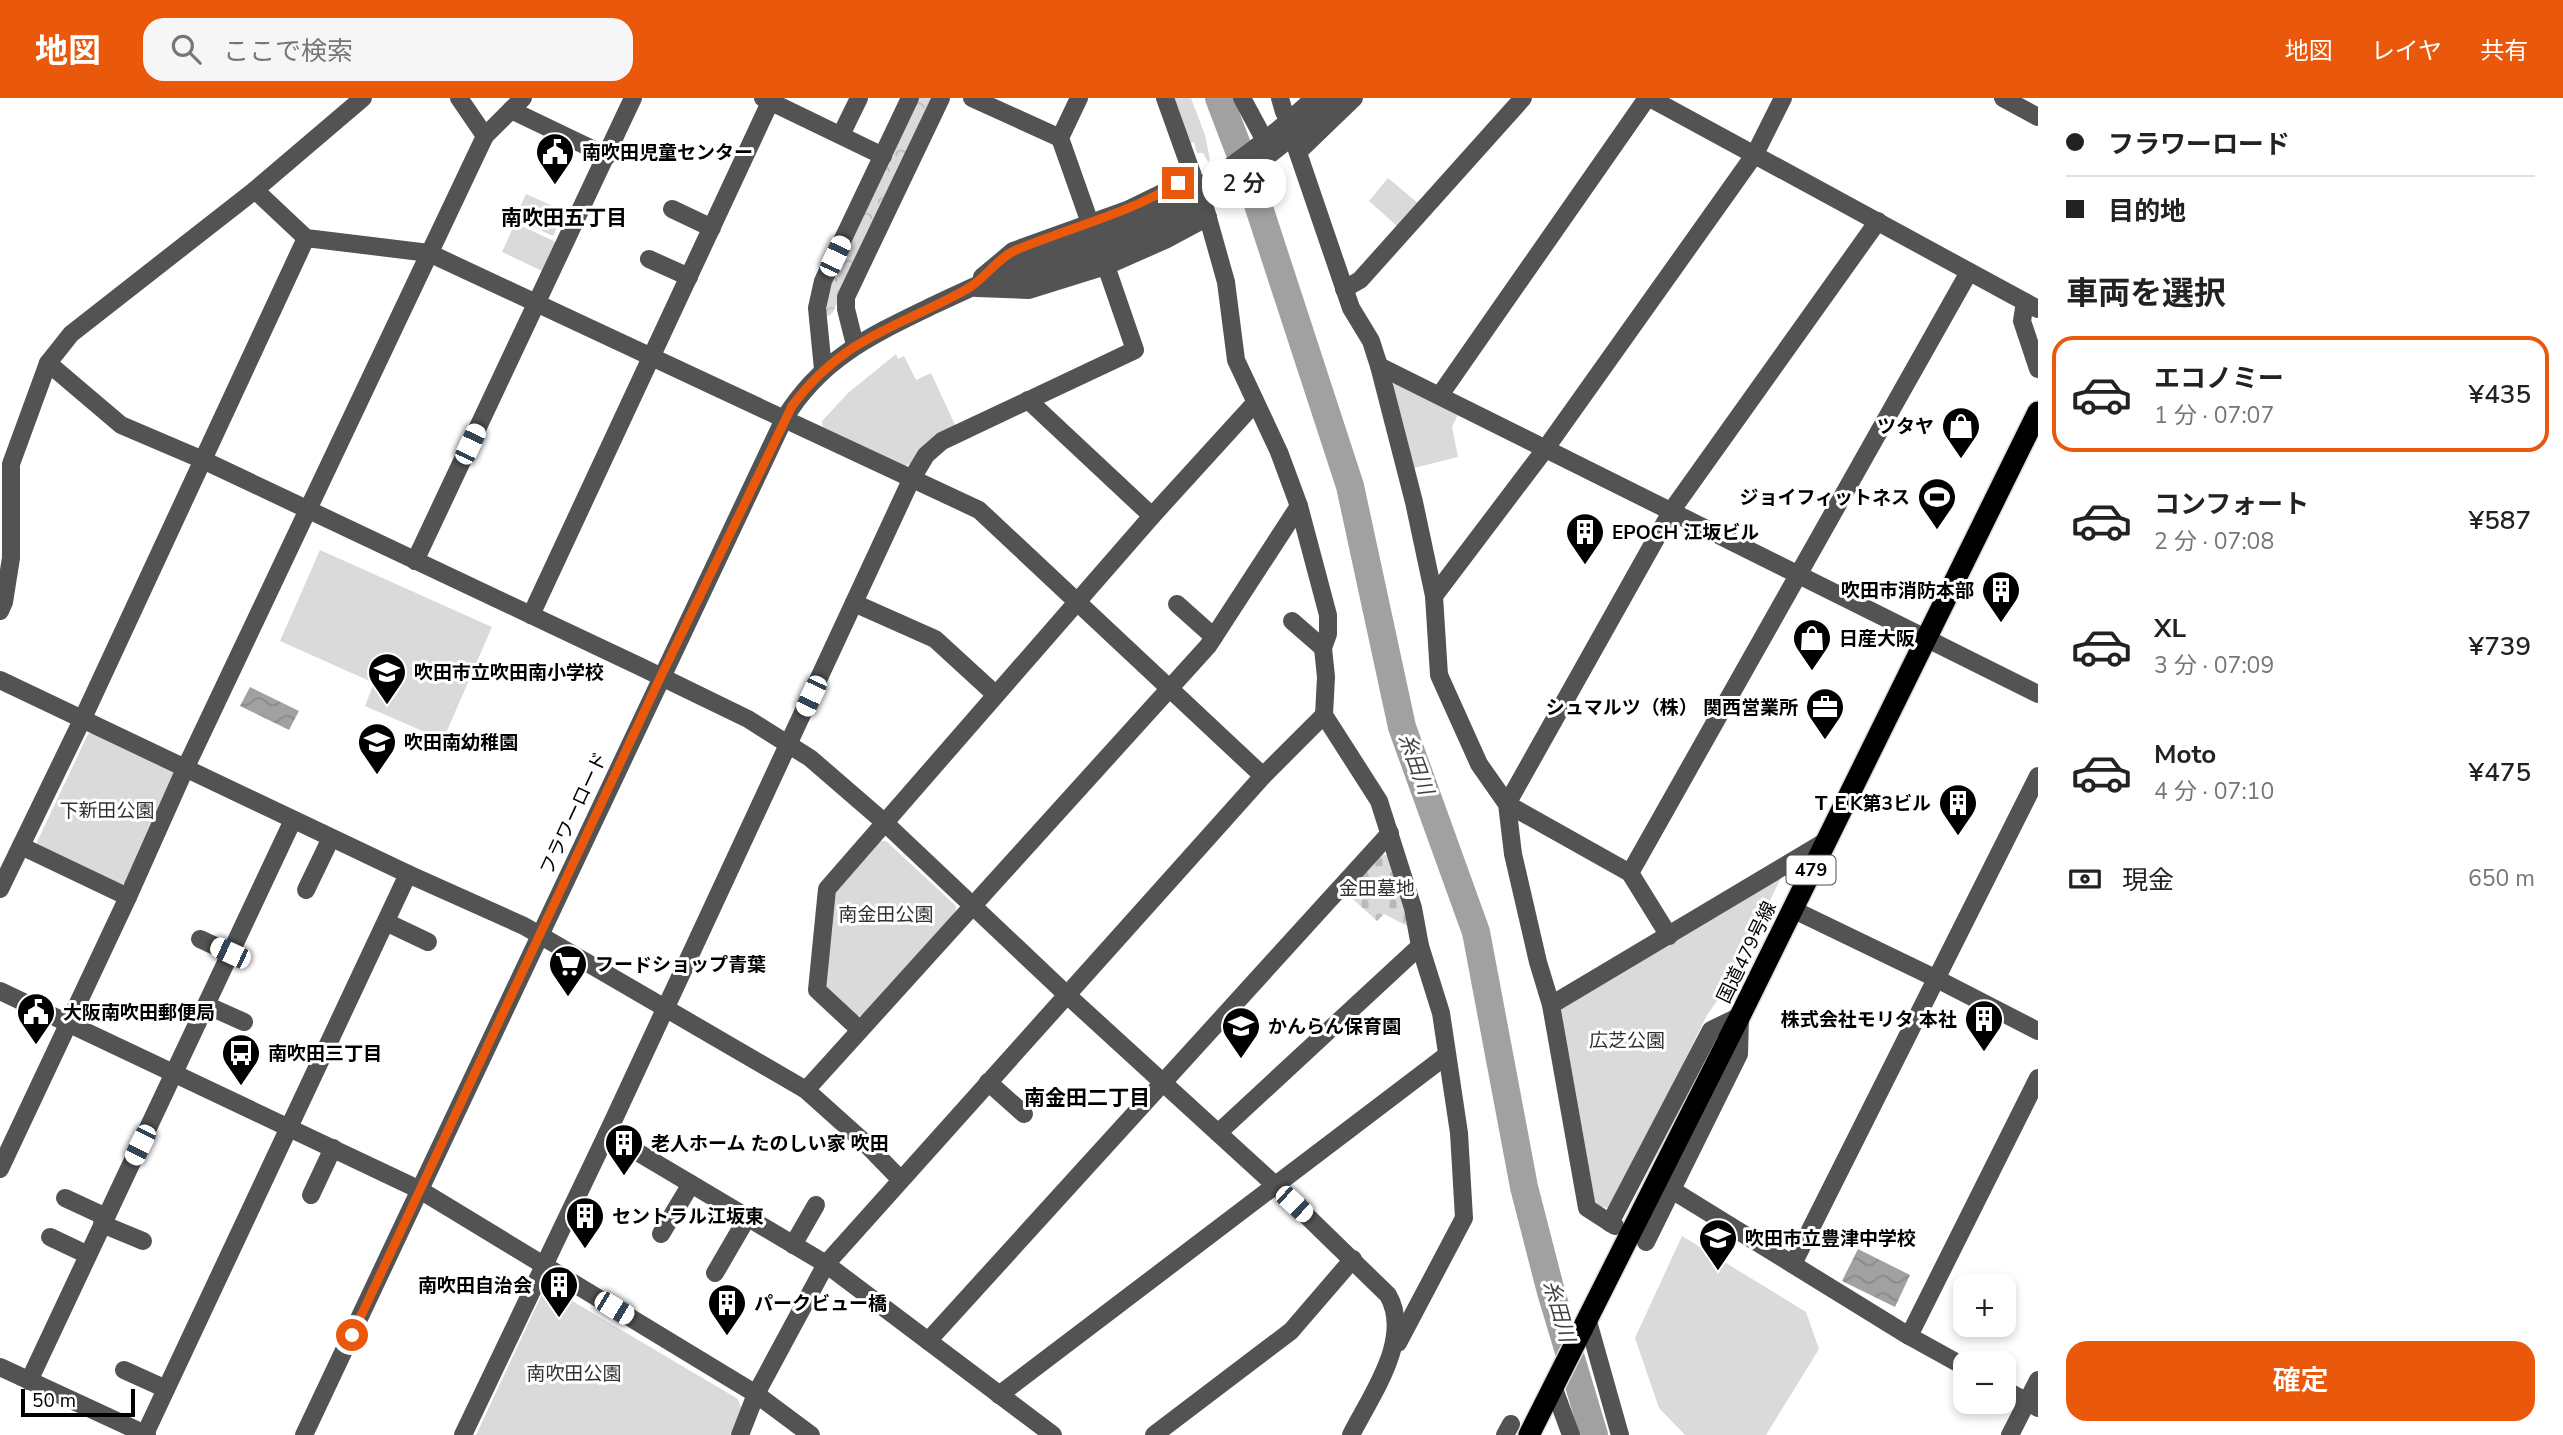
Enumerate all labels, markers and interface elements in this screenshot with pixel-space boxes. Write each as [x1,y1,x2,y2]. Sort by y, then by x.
search box [143,18,633,81]
text: 地図 [35,29,101,74]
icon: search [167,30,205,68]
text: ここで検索 [223,34,353,69]
text: 地図 [2285,35,2333,67]
text: レイヤ [2371,35,2442,67]
text: 共有 [2480,35,2528,67]
text: フラワーロード [2108,127,2290,162]
public building icon: 南吹田児童センター [534,131,576,186]
place label: 南吹田児童センター [582,140,753,166]
callout: 2 分 [1202,158,1286,208]
route end [1162,167,1194,199]
text: 2 分 [1223,168,1265,199]
text: 目的地 [2108,194,2186,229]
district label: 南吹田五丁目 [501,204,627,232]
car [817,233,854,279]
text: 車両を選択 [2066,272,2226,315]
text: エコノミー [2154,361,2284,396]
icon: car [2070,363,2133,426]
text: ¥435 [2469,377,2531,412]
text: 1 分 · 07:07 [2154,400,2274,431]
shop icon: ツタヤ [1940,405,1982,460]
place label: ツタヤ [1877,414,1934,440]
car [452,421,489,467]
sports icon: ジョイフィットネス [1916,476,1958,531]
place label: ジョイフィットネス [1739,485,1910,511]
text: コンフォート [2154,487,2309,522]
icon: car [2070,489,2133,552]
text: ¥587 [2469,503,2531,538]
building icon: EPOCH 江坂ビル [1564,511,1606,566]
place label: EPOCH 江坂ビル [1612,520,1759,546]
text: 2 分 · 07:08 [2154,526,2274,557]
building icon: 吹田市消防本部 [1980,569,2022,624]
place label: 吹田市消防本部 [1841,578,1974,604]
text: XL [2154,611,2186,646]
icon: car [2070,615,2133,678]
shop icon: 日産大阪 [1791,617,1833,672]
place label: 日産大阪 [1839,626,1915,652]
text: ¥739 [2469,629,2531,664]
text: 3 分 · 07:09 [2154,650,2274,681]
school or university icon: 吹田市立吹田南小学校 [366,651,408,706]
place label: 吹田市立吹田南小学校 [414,660,604,686]
car [793,673,830,719]
office icon: シュマルツ（株） 関西営業所 [1804,686,1846,741]
place label: シュマルツ（株） 関西営業所 [1546,695,1798,721]
school or university icon: 吹田南幼稚園 [356,721,398,776]
place label: 吹田南幼稚園 [404,730,518,756]
water label: 糸田川 [1392,730,1441,800]
text: Moto [2154,737,2216,772]
icon: car [2070,741,2133,804]
street label: フラワーロード [534,748,614,879]
text: ¥475 [2469,755,2531,790]
text: 4 分 · 07:10 [2154,776,2274,807]
building icon: ＴＥK第3ビル [1937,782,1979,837]
place label: ＴＥK第3ビル [1812,791,1931,817]
park label: 下新田公園 [59,798,155,824]
road number: 479 [1786,856,1836,884]
icon: cash [2066,860,2104,898]
text: 現金 [2122,863,2174,898]
text: 650 m [2468,863,2535,894]
park label: 金田墓地 [1339,876,1415,902]
street label: 国道479号線 [1711,897,1783,1008]
park label: 南金田公園 [838,902,934,928]
car [207,935,254,971]
supermarket icon: フードショップ青葉 [547,943,589,998]
place label: フードショップ青葉 [595,952,766,978]
public building icon: 大阪南吹田郵便局 [15,991,57,1046]
building icon: 株式会社モリタ 本社 [1963,998,2005,1053]
place label: 大阪南吹田郵便局 [63,1000,215,1026]
school or university icon: かんらん保育園 [1220,1005,1262,1060]
place label: 株式会社モリタ 本社 [1781,1007,1957,1033]
place label: かんらん保育園 [1268,1014,1401,1040]
park label: 広芝公園 [1589,1028,1665,1054]
bus stop icon: 南吹田三丁目 [220,1032,262,1087]
place label: 南吹田三丁目 [268,1041,382,1067]
district label: 南金田二丁目 [1024,1084,1150,1112]
car [122,1122,159,1168]
building icon: 老人ホーム たのしい家 吹田 [603,1122,645,1177]
place label: 老人ホーム たのしい家 吹田 [651,1131,889,1157]
car [1272,1182,1317,1226]
building icon: セントラル江坂東 [564,1195,606,1250]
place label: セントラル江坂東 [612,1204,764,1230]
school or university icon: 吹田市立豊津中学校 [1697,1217,1739,1272]
place label: 吹田市立豊津中学校 [1745,1226,1916,1252]
building icon: 南吹田自治会 [538,1264,580,1319]
place label: 南吹田自治会 [418,1273,532,1299]
map controls [1953,1274,2016,1414]
button: + [1953,1274,2016,1337]
water label: 糸田川 [1537,1277,1582,1347]
building icon: パークビュー橋 [706,1282,748,1337]
car [591,1288,638,1328]
place label: パークビュー橋 [754,1291,887,1317]
route start [336,1319,368,1351]
button: 確定 [2066,1341,2535,1421]
button: − [1953,1351,2016,1414]
park label: 南吹田公園 [526,1361,622,1387]
scale bar [21,1386,135,1418]
text: 50 m [32,1388,76,1414]

